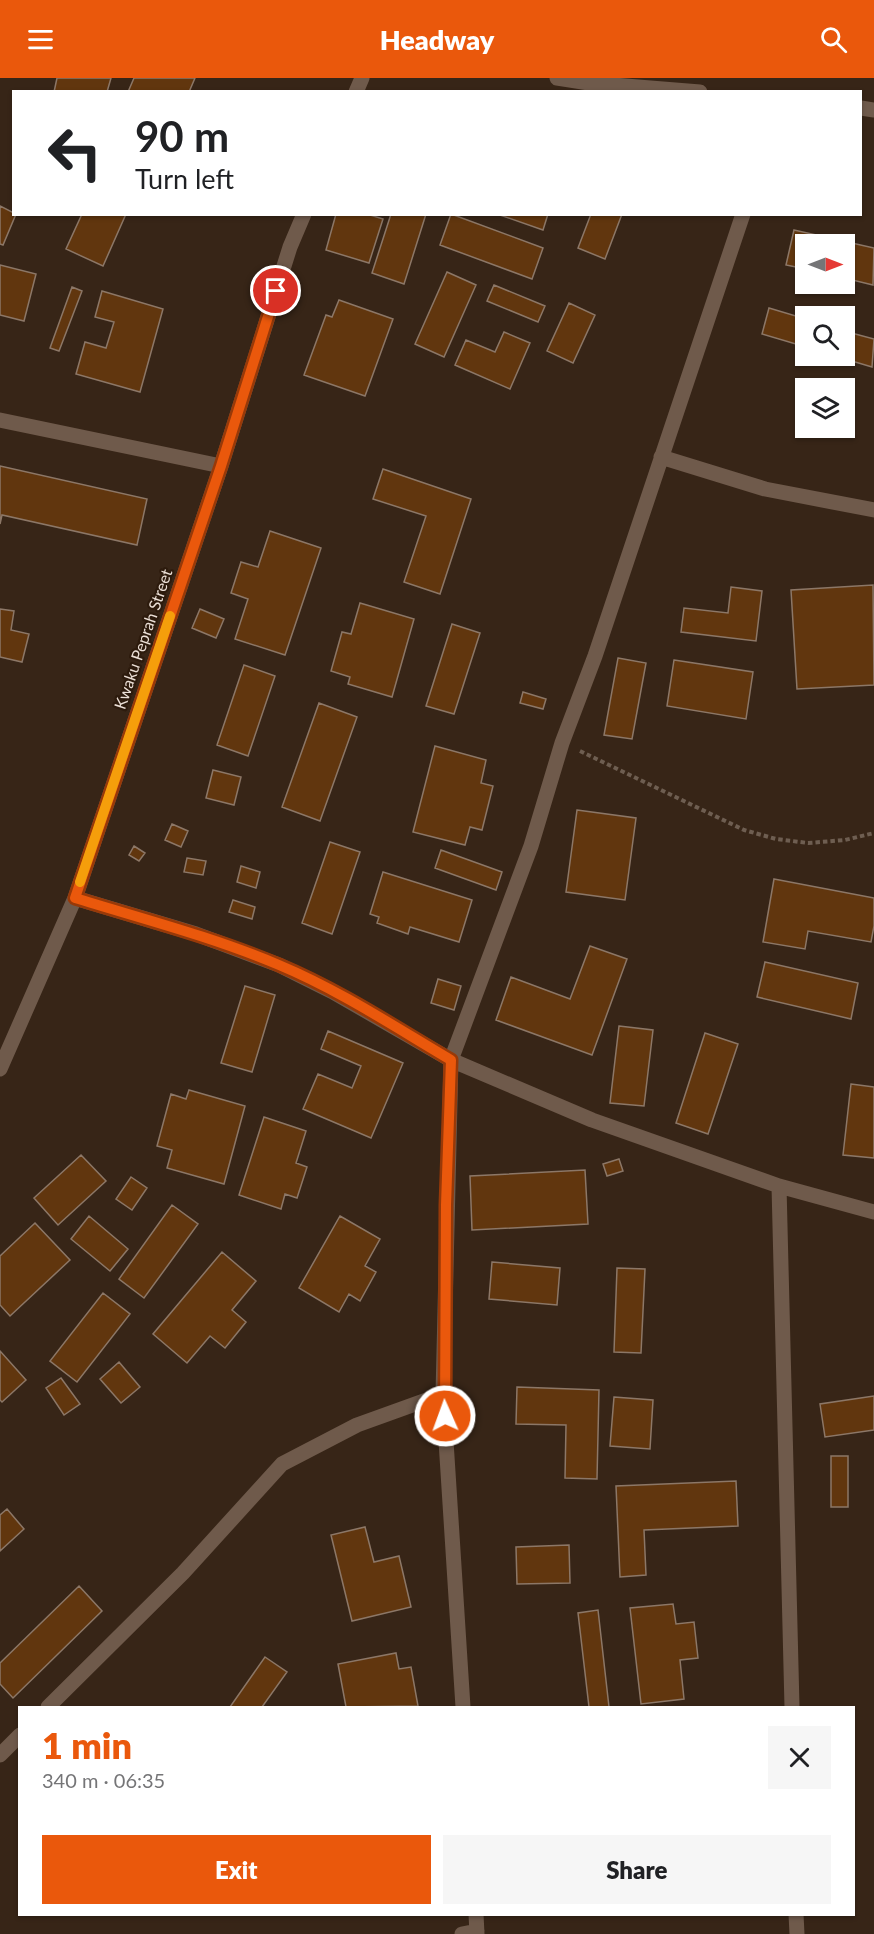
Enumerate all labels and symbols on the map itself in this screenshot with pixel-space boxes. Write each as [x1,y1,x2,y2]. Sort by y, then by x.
north arrow [795,234,855,294]
pin [250,265,301,316]
street label: Kwaku Peprah Street [110,566,176,711]
position arrow [413,1384,477,1448]

